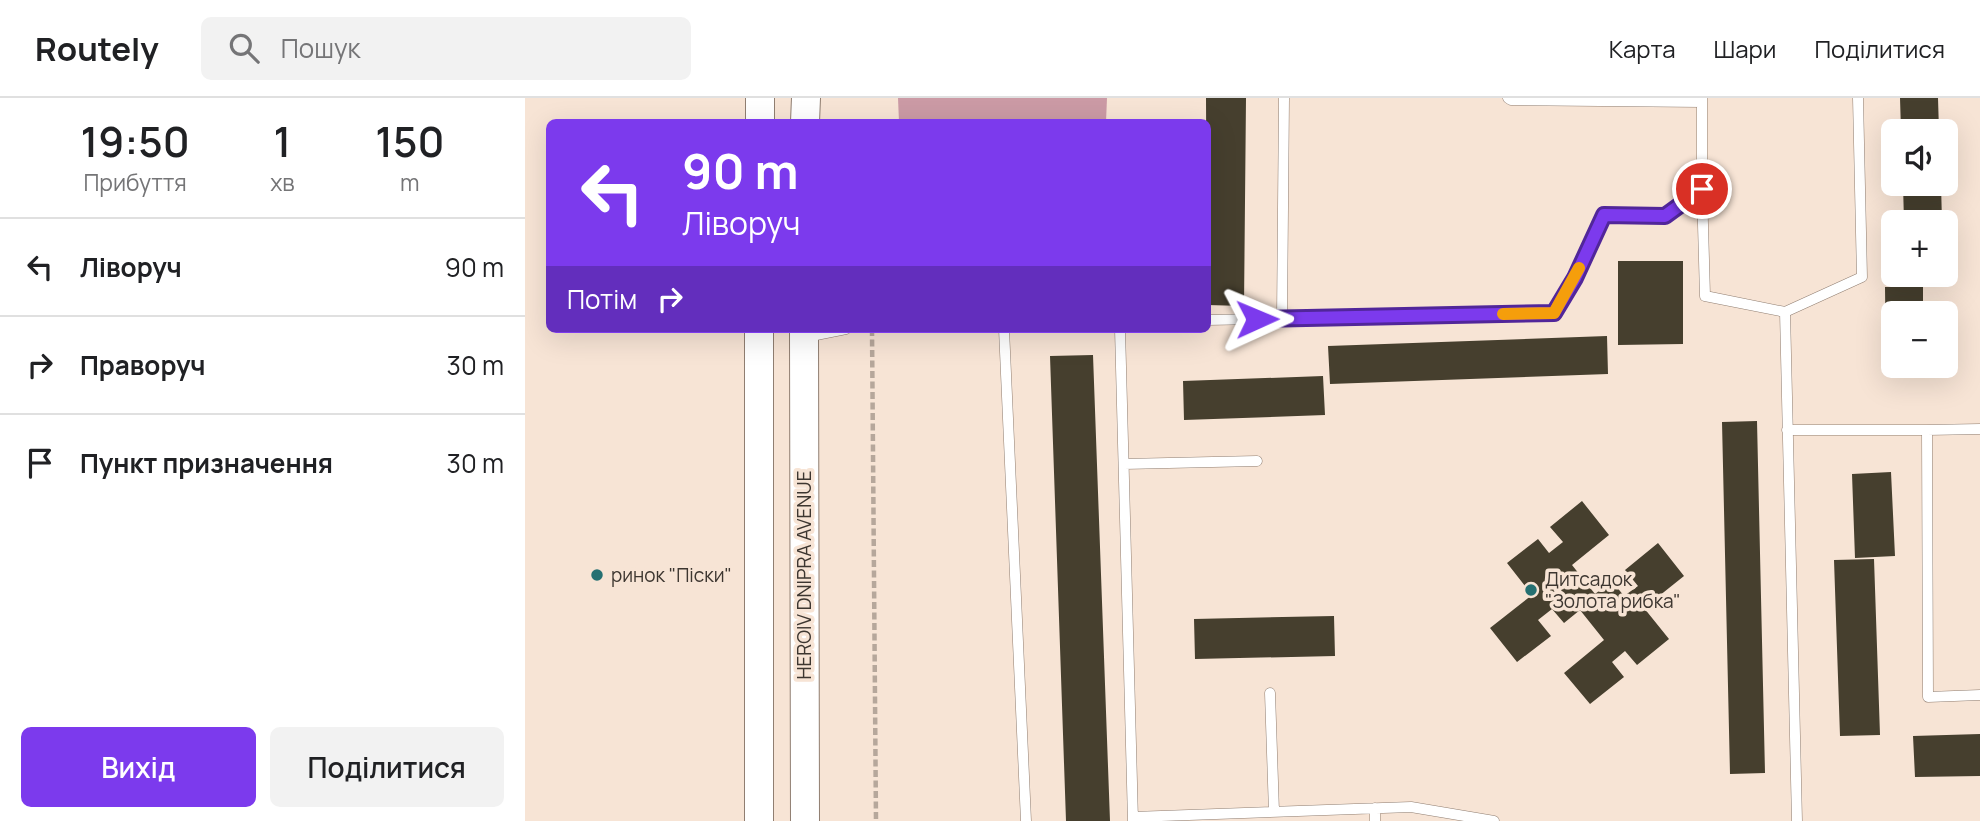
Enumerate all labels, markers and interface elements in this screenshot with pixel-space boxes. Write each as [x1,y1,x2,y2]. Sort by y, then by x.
search box [201,17,691,80]
text: Routely [35,26,159,71]
icon: search [225,29,263,67]
text: Пошук [281,30,361,66]
text: Карта [1609,32,1676,65]
text: Шари [1714,32,1776,65]
text: Поділитися [1814,32,1945,65]
text: 19:50 [81,112,190,170]
text: 1 [274,112,291,170]
text: 150 [375,112,444,170]
map controls [1881,119,1958,378]
button: sound [1881,119,1958,196]
text: 90 m [682,137,799,204]
icon: left [567,147,658,238]
pin [1672,159,1732,219]
text: Прибуття [83,166,187,198]
text: хв [270,166,295,198]
text: m [400,166,420,198]
icon: arrive [1683,170,1721,208]
text: Ліворуч [682,201,801,245]
button: + [1881,210,1958,287]
icon: left [21,248,59,286]
text: Ліворуч [80,249,182,285]
text: 90 m [445,249,504,285]
icon: right [651,280,689,318]
text: Потім [567,281,637,317]
position arrow [1220,282,1294,356]
button: − [1881,301,1958,378]
icon: right [21,346,59,384]
text: Праворуч [80,347,205,383]
text: 30 m [447,347,504,383]
icon: arrive [21,444,59,482]
text: Пункт призначення [80,445,333,481]
text: 30 m [447,445,504,481]
street label: HEROIV DNIPRA AVENUE [791,471,817,679]
place label: ринок "Піски" [611,562,732,588]
place label: Дитсадок "Золота рибка" [1545,566,1681,614]
marker: ринок "Піски" [589,567,605,583]
marker: Дитсадок "Золота рибка" [1523,582,1539,598]
button: Вихід [21,727,256,807]
button: Поділитися [270,727,504,807]

